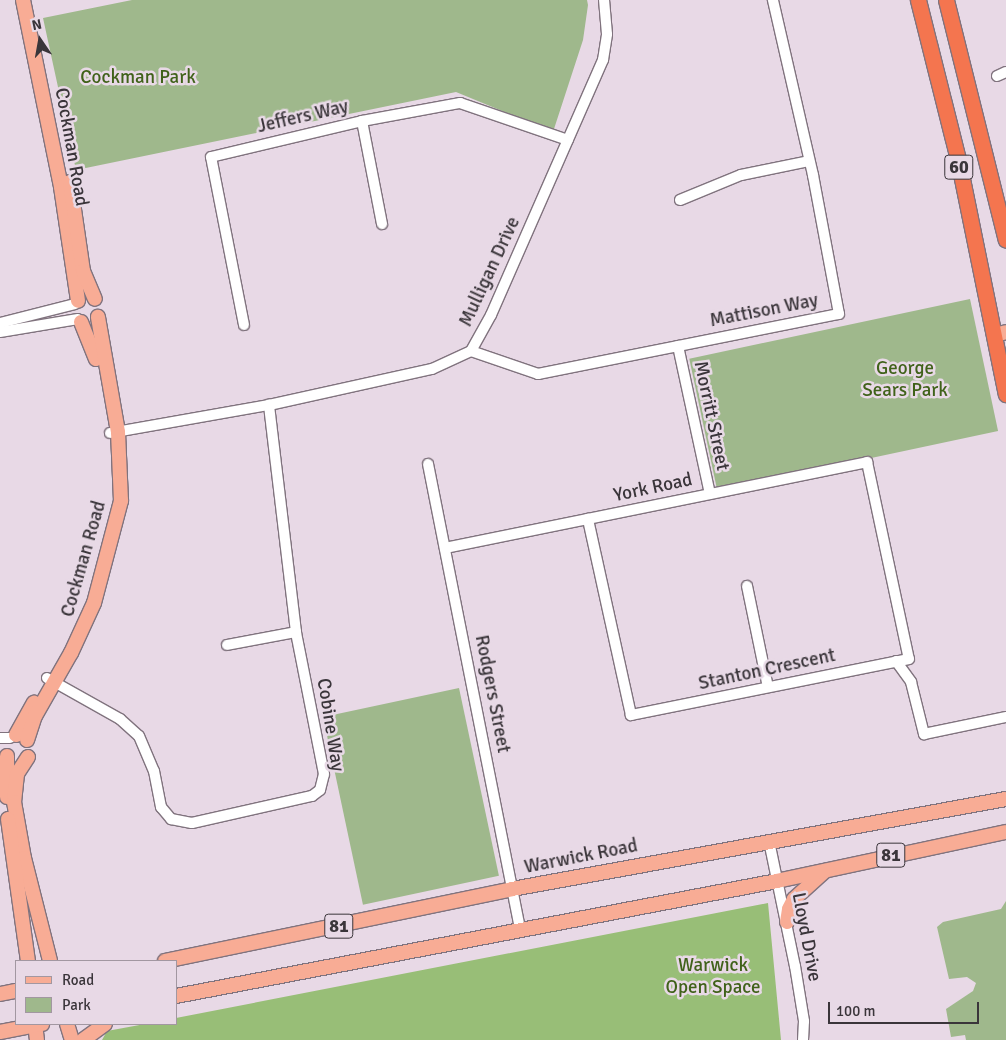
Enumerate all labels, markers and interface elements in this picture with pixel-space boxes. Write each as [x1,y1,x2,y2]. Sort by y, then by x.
north arrow [15,15,65,65]
text: N [30,16,43,34]
park label: Cockman Park [80,67,196,89]
street label: Cockman Road [49,86,93,208]
street label: Jeffers Way [255,95,351,139]
road number: 60 [944,152,974,182]
street label: Mulligan Drive [455,214,525,330]
street label: Mattison Way [708,289,820,333]
park label: George Sears Park [862,358,948,402]
street label: Morritt Street [688,359,734,473]
street label: York Road [612,469,694,507]
street label: Cockman Road [57,498,111,620]
street label: Rodgers Street [469,633,515,755]
street label: Stanton Crescent [696,644,838,696]
street label: Cobine Way [311,677,349,773]
street label: Warwick Road [522,835,640,879]
road number: 81 [876,840,906,870]
street label: Lloyd Drive [786,891,826,983]
road number: 81 [324,910,354,941]
park label: Warwick Open Space [665,955,761,999]
legend [15,960,178,1025]
text: Road [62,971,94,989]
scale bar [831,992,982,1024]
text: Park [62,996,91,1014]
text: 100 m [836,1002,876,1020]

